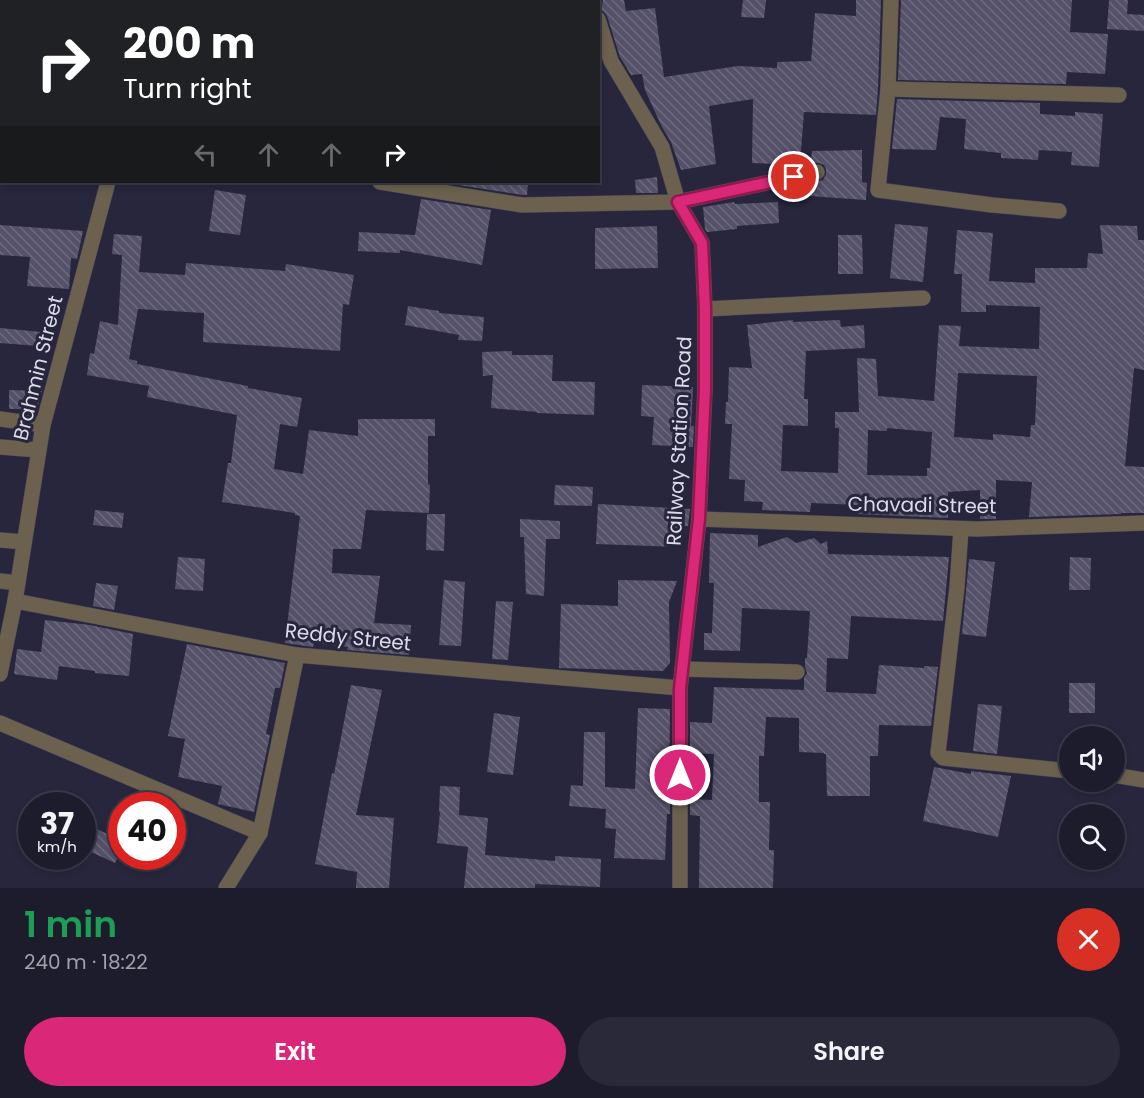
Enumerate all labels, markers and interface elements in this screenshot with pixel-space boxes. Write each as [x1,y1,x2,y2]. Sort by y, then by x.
text: 200 m [123,14,255,73]
icon: right [24,24,102,102]
text: Turn right [123,70,252,107]
icon: left [189,138,222,171]
icon: ahead [252,138,285,171]
icon: ahead [315,138,348,171]
icon: right [378,138,411,171]
pin [768,151,819,202]
icon: arrive [777,160,810,193]
street label: Brahmin Street [6,293,70,443]
street label: Railway Station Road [660,336,698,546]
street label: Chavadi Street [847,490,997,520]
street label: Reddy Street [284,616,412,658]
map controls [1059,726,1125,870]
button: sound [1059,726,1125,792]
position arrow [648,743,712,807]
speed limit sign: 40 [108,792,186,870]
text: 37 [40,802,74,845]
button: search [1059,804,1125,870]
text: km/h [37,836,77,857]
text: 1 min [24,899,117,950]
button: close [1057,908,1120,971]
text: 240 m · 18:22 [24,948,148,976]
button: Exit [24,1017,566,1086]
button: Share [578,1017,1120,1086]

